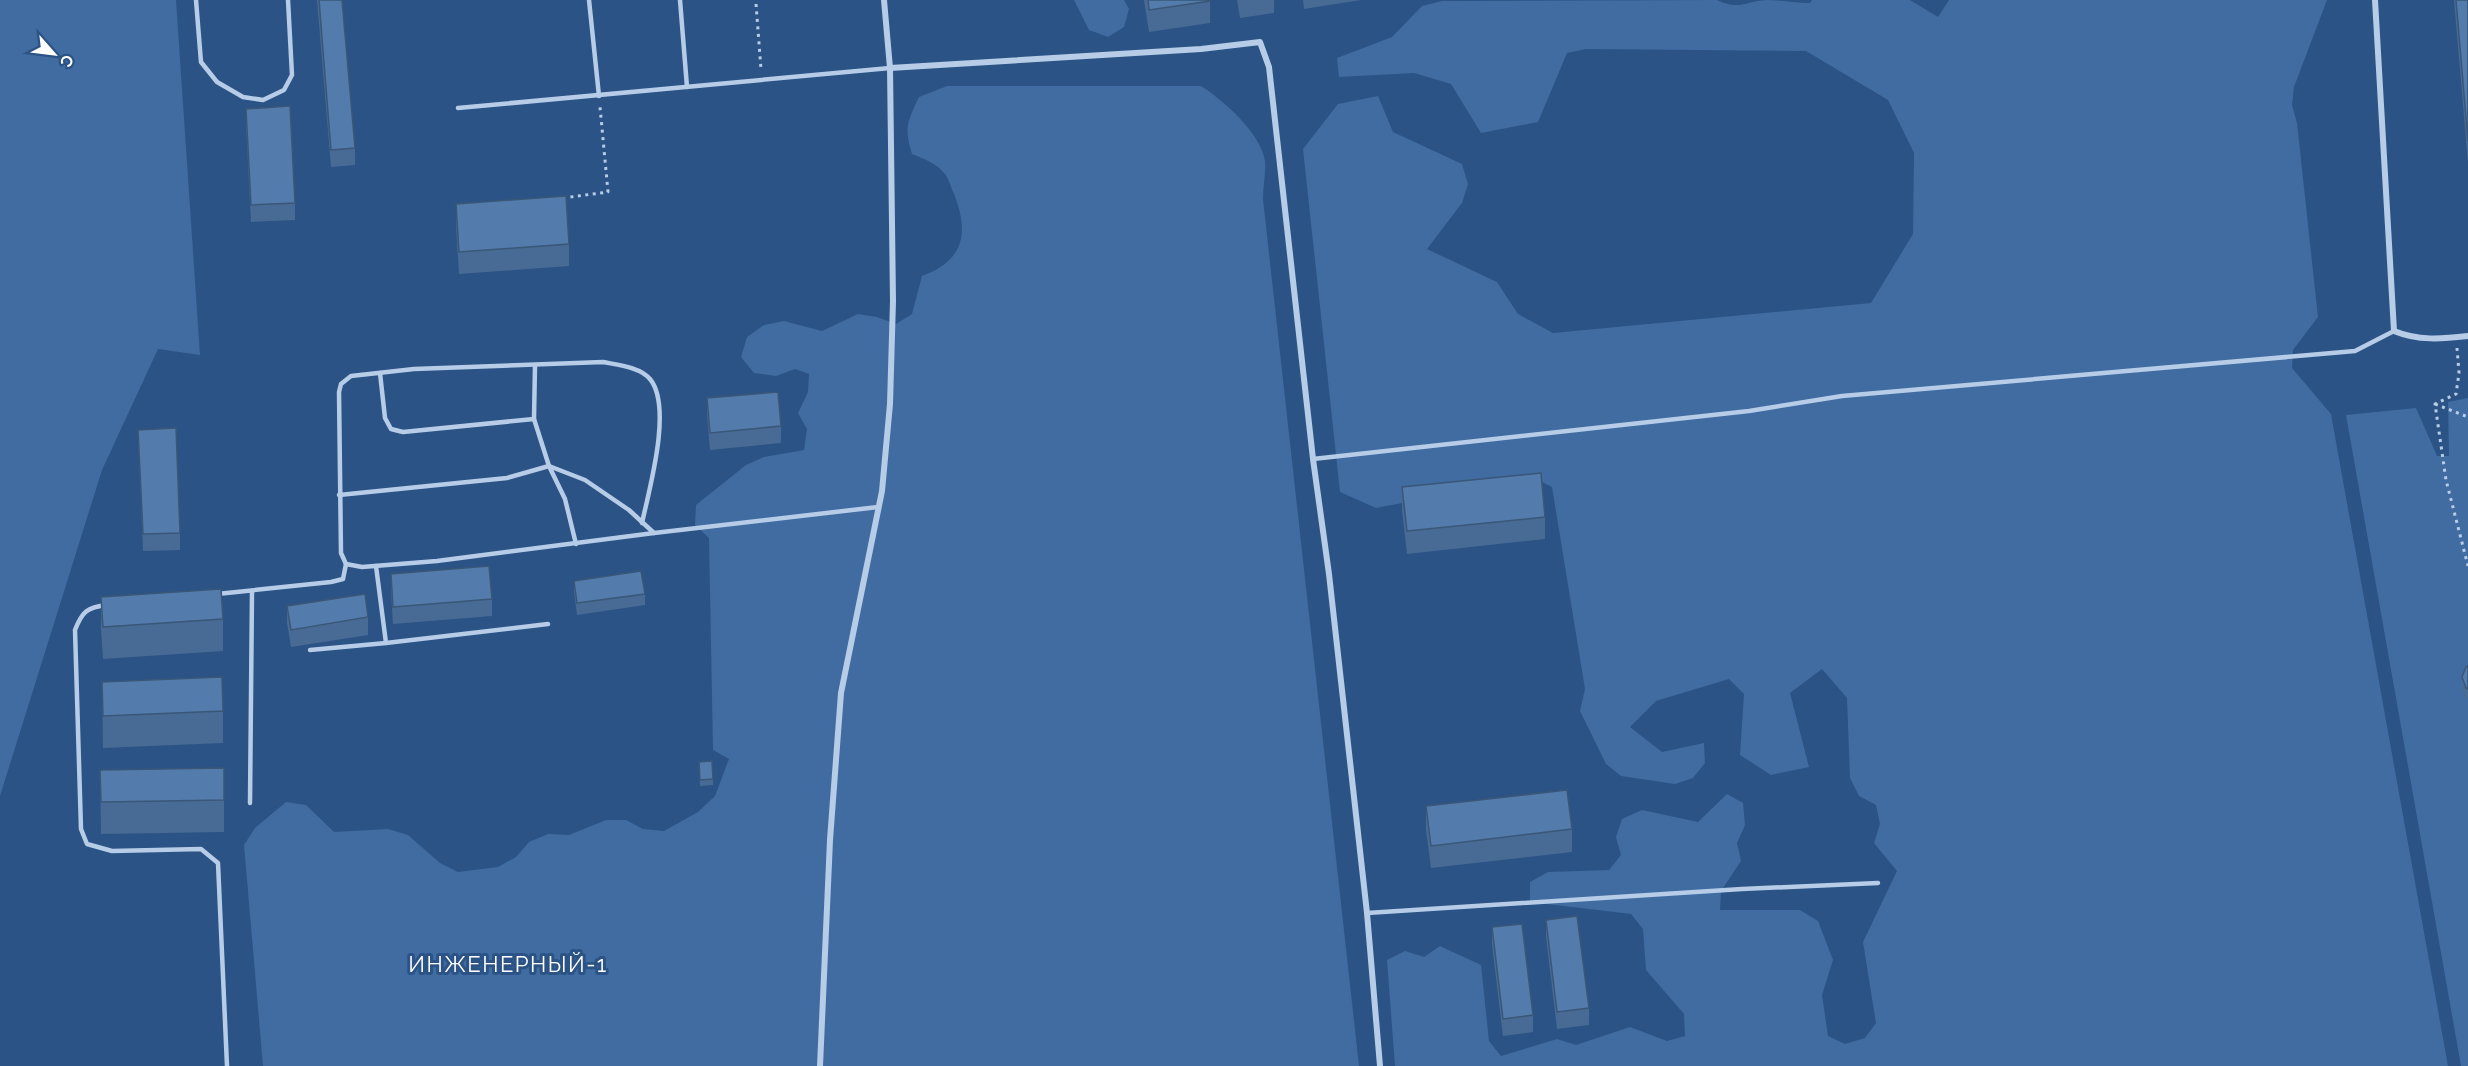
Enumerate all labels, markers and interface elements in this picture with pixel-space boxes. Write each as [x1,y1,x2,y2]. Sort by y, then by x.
north arrow [24,24,84,84]
text: С [56,51,78,70]
district label: ИНЖЕНЕРНЫЙ-1 [408,951,608,977]

